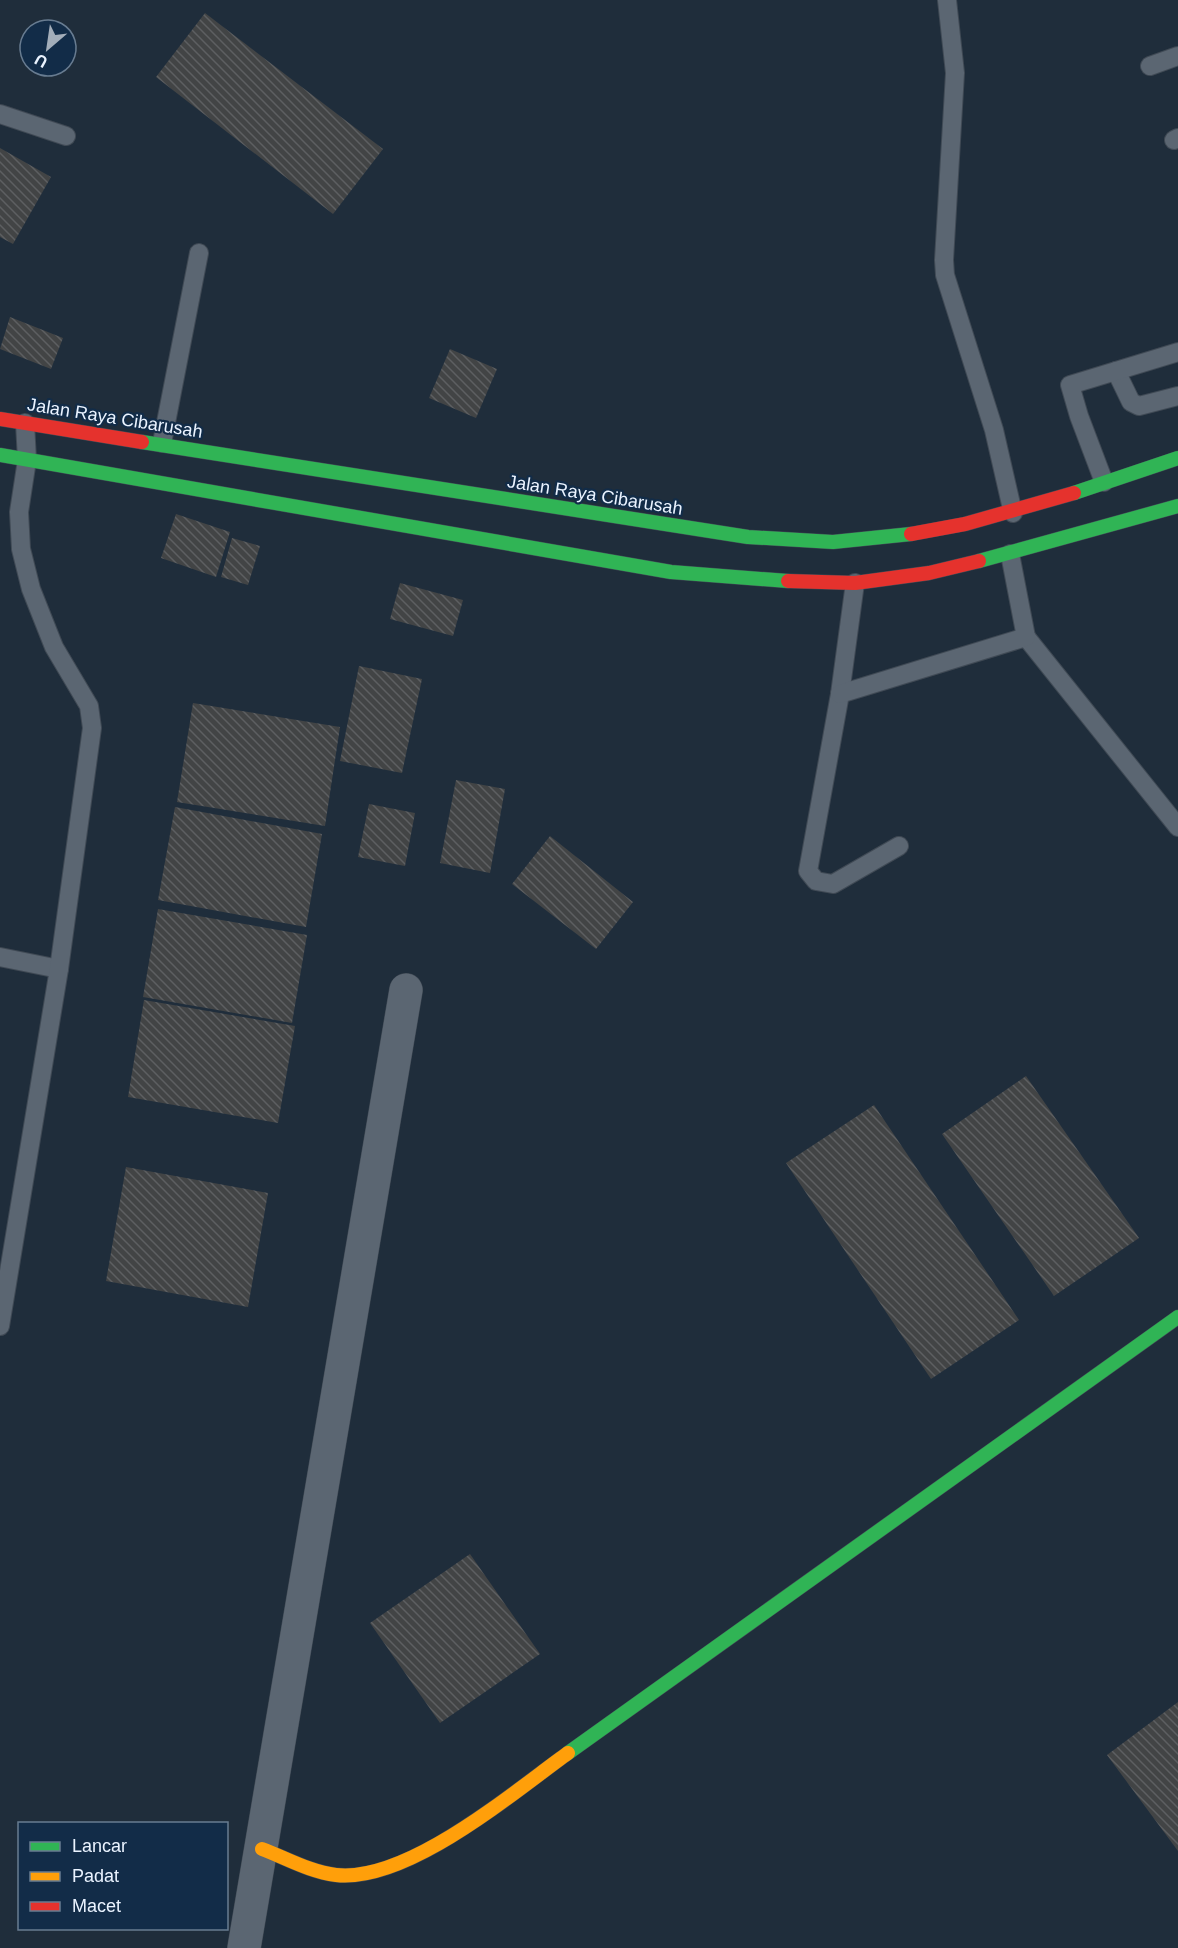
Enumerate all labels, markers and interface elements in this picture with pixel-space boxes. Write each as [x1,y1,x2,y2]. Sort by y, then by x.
north arrow [18,18,78,78]
text: U [32,50,50,71]
street label: Jalan Raya Cibarusah [26,394,204,442]
street label: Jalan Raya Cibarusah [506,471,684,519]
legend [18,1822,228,1930]
text: Lancar [72,1836,127,1856]
text: Padat [72,1866,119,1886]
text: Macet [72,1896,121,1916]

